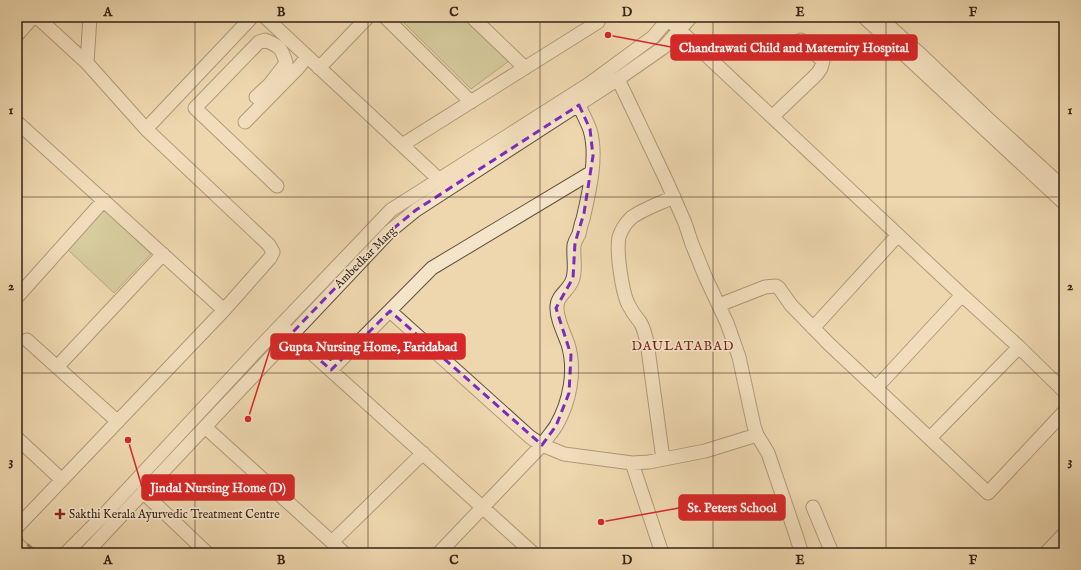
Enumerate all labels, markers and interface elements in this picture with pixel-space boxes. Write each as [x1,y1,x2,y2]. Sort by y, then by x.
text: A [103,4,114,21]
text: B [277,4,286,21]
text: C [449,4,459,21]
text: D [622,4,633,21]
text: E [795,4,805,21]
text: F [969,4,978,21]
callout: Chandrawati Child and Maternity Hospital [671,35,917,60]
text: Chandrawati Child and Maternity Hospital [679,40,909,57]
text: 1 [9,102,14,119]
text: 1 [1068,102,1073,119]
street label: Ambedkar Marg [330,223,400,292]
text: 2 [8,278,14,295]
text: 2 [1067,278,1073,295]
callout: Gupta Nursing Home, Faridabad [271,334,465,359]
district label: DAULATABAD [632,338,734,355]
text: Gupta Nursing Home, Faridabad [279,339,458,356]
text: 3 [9,453,14,470]
text: 3 [1068,453,1073,470]
callout: Jindal Nursing Home (D) [142,475,294,500]
text: Jindal Nursing Home (D) [148,480,286,497]
callout: St. Peters School [679,495,785,520]
text: St. Peters School [687,500,777,517]
place label: Sakthi Kerala Ayurvedic Treatment Centre [69,507,280,522]
marker: Sakthi Kerala Ayurvedic Treatment Centre [54,508,66,520]
text: A [103,552,114,569]
text: B [277,552,286,569]
text: C [449,552,459,569]
text: D [622,552,633,569]
text: E [795,552,805,569]
text: F [969,552,978,569]

